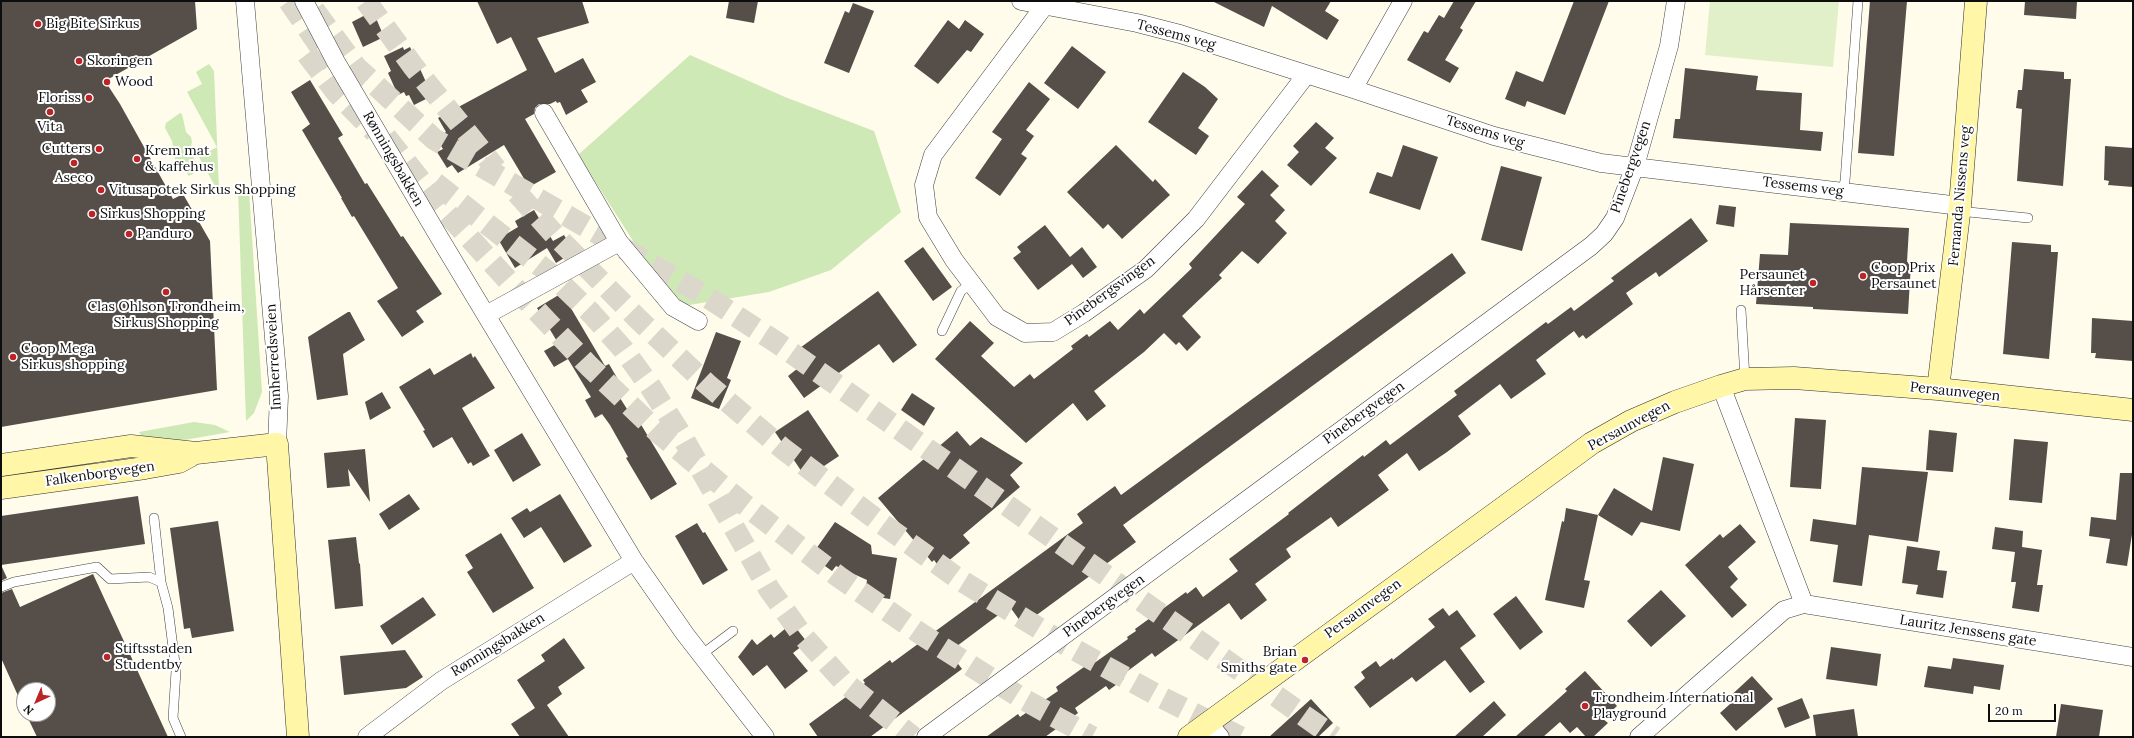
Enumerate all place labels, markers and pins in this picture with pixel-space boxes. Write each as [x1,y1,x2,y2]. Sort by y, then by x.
place label: Big Bite Sirkus [46,16,140,32]
marker: Big Bite Sirkus [33,19,43,29]
place label: Skoringen [87,53,153,69]
marker: Skoringen [74,56,84,66]
place label: Wood [115,74,153,90]
marker: Wood [102,77,112,87]
place label: Floriss [38,90,81,106]
marker: Floriss [84,93,94,103]
marker: Vita [45,107,55,117]
place label: Vita [37,119,63,135]
place label: Cutters [42,141,91,157]
place label: Krem mat & kaffehus [145,143,214,176]
marker: Cutters [94,144,104,154]
marker: Krem mat & kaffehus [132,154,142,164]
marker: Aseco [69,158,79,168]
place label: Aseco [55,170,93,186]
place label: Vitusapotek Sirkus Shopping [109,182,296,198]
marker: Vitusapotek Sirkus Shopping [96,185,106,195]
place label: Sirkus Shopping [100,206,205,222]
marker: Sirkus Shopping [87,209,97,219]
place label: Panduro [137,226,192,242]
marker: Panduro [124,229,134,239]
place label: Coop Prix Persaunet [1871,260,1936,292]
place label: Persaunet Hårsenter [1739,267,1805,300]
marker: Coop Prix Persaunet [1858,271,1868,281]
marker: Persaunet Hårsenter [1808,278,1818,288]
marker: Clas Ohlson Trondheim, Sirkus Shopping [161,287,171,297]
place label: Clas Ohlson Trondheim, Sirkus Shopping [88,299,244,332]
place label: Coop Mega Sirkus shopping [21,341,125,374]
marker: Coop Mega Sirkus shopping [8,352,18,362]
place label: Stiftsstaden Studentby [115,641,193,674]
place label: Brian Smiths gate [1221,644,1297,676]
marker: Stiftsstaden Studentby [102,652,112,662]
marker: Brian Smiths gate [1300,655,1310,665]
place label: Trondheim International Playground [1593,690,1754,722]
marker: Trondheim International Playground [1580,701,1590,711]

